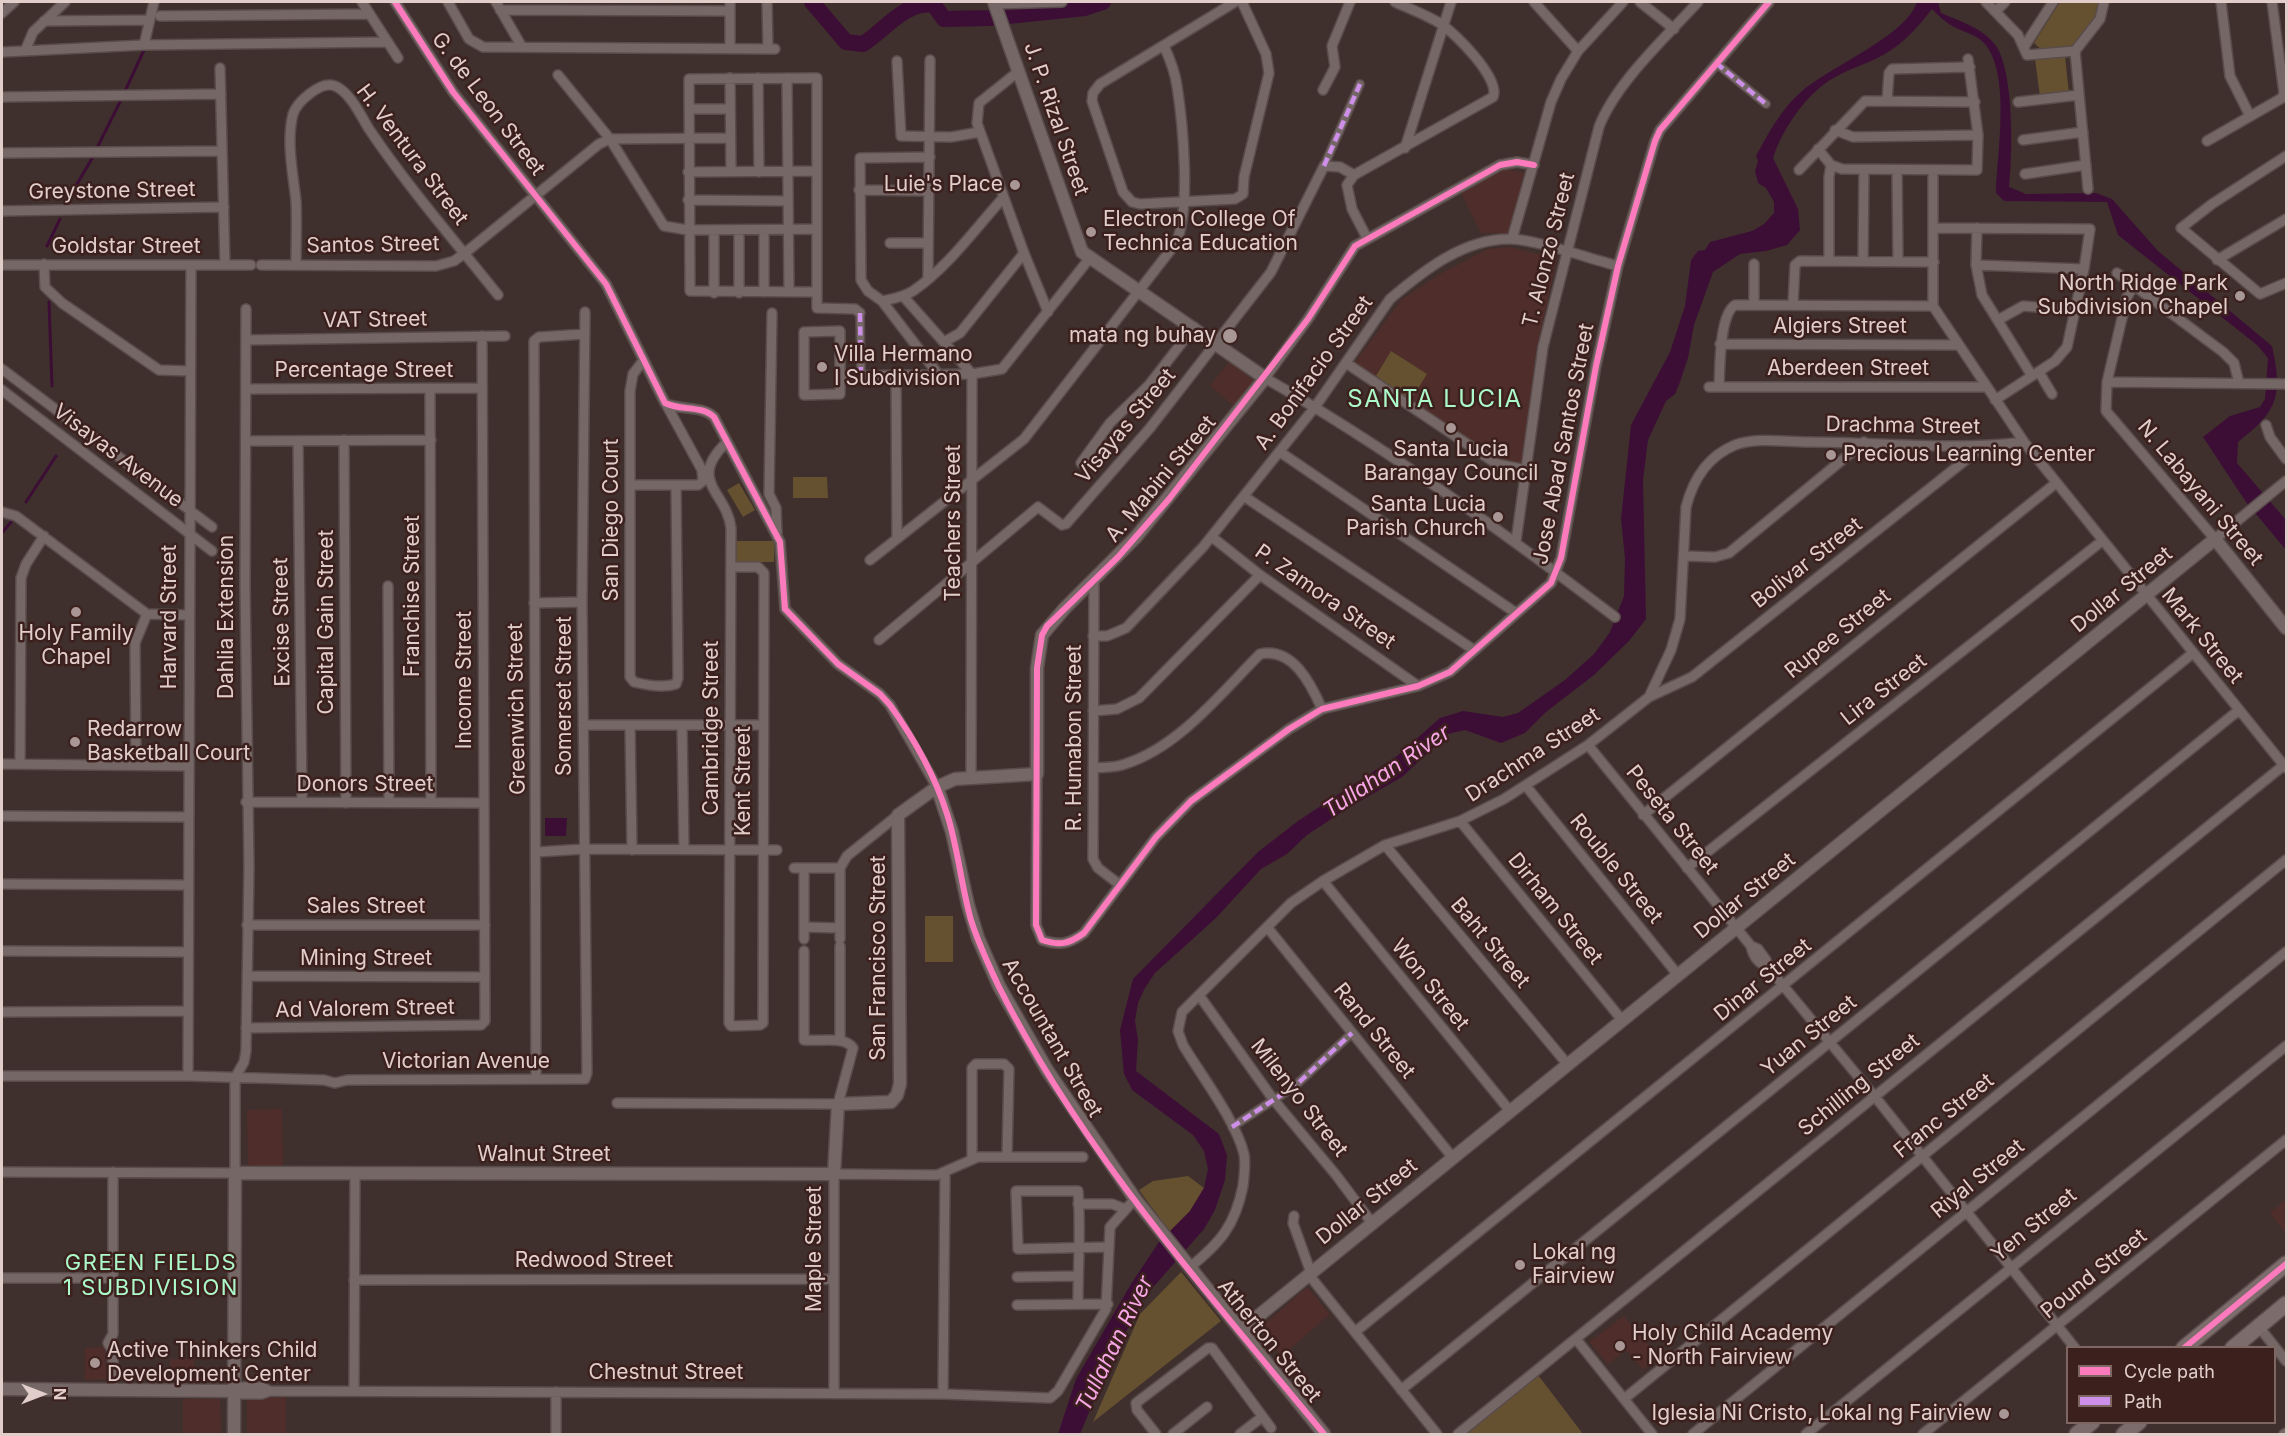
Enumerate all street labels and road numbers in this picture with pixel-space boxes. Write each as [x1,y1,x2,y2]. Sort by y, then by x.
street label: G. de Leon Street [426,27,550,181]
street label: J. P. Rizal Street [1018,39,1094,199]
street label: H. Ventura Street [351,80,473,230]
street label: T. Alonzo Street [1518,170,1580,330]
street label: Greystone Street [28,177,196,205]
street label: Santos Street [306,231,440,259]
street label: Goldstar Street [51,234,201,260]
street label: A. Bonifacio Street [1250,291,1378,455]
street label: VAT Street [323,306,427,334]
street label: Algiers Street [1773,314,1907,340]
street label: Jose Abad Santos Street [1528,321,1600,567]
street label: Aberdeen Street [1767,356,1929,382]
street label: Percentage Street [275,358,453,384]
street label: Visayas Street [1071,364,1181,488]
street label: Visayas Avenue [48,399,188,513]
street label: A. Mabini Street [1101,410,1221,548]
street label: Drachma Street [1825,412,1981,440]
street label: N. Labayani Street [2132,415,2268,571]
street label: San Diego Court [599,439,625,601]
street label: Teachers Street [941,445,967,601]
street label: Bolivar Street [1747,512,1867,614]
street label: Franchise Street [400,515,426,677]
street label: Capital Gain Street [314,530,340,714]
street label: Dahlia Extension [214,535,240,699]
street label: P. Zamora Street [1250,539,1400,655]
street label: Dollar Street [2066,542,2178,638]
street label: Harvard Street [157,545,183,689]
street label: Excise Street [268,557,296,687]
street label: Mark Street [2156,583,2248,689]
street label: Rupee Street [1780,584,1896,684]
street label: Income Street [452,611,478,749]
street label: Somerset Street [552,616,578,776]
street label: Greenwich Street [503,623,531,795]
street label: Cambridge Street [699,641,725,815]
street label: R. Humabon Street [1062,645,1088,831]
street label: Lira Street [1836,649,1932,731]
street label: Drachma Street [1461,702,1605,808]
street label: Kent Street [731,726,757,836]
street label: Peseta Street [1620,760,1724,880]
street label: Donors Street [297,772,433,798]
street label: Rouble Street [1564,809,1668,929]
street label: Dirham Street [1502,848,1608,970]
street label: Dollar Street [1689,848,1801,944]
street label: San Francisco Street [866,855,892,1061]
street label: Baht Street [1445,893,1535,993]
street label: Sales Street [307,894,425,920]
street label: Dinar Street [1709,933,1817,1027]
street label: Won Street [1386,934,1474,1036]
street label: Mining Street [300,946,432,972]
street label: Accountant Street [996,954,1108,1122]
street label: Rand Street [1328,978,1420,1084]
street label: Yuan Street [1756,990,1862,1082]
street label: Ad Valorem Street [275,995,455,1023]
street label: Schilling Street [1793,1028,1925,1142]
street label: Milenyo Street [1245,1034,1353,1162]
street label: Victorian Avenue [382,1049,550,1075]
street label: Franc Street [1889,1068,1999,1164]
street label: Riyal Street [1926,1134,2030,1224]
street label: Walnut Street [477,1142,611,1168]
street label: Dollar Street [1311,1154,1423,1250]
street label: Yen Street [1986,1183,2082,1267]
street label: Maple Street [802,1186,828,1312]
street label: Pound Street [2036,1224,2152,1324]
street label: Redwood Street [515,1248,673,1274]
street label: Atherton Street [1212,1275,1326,1407]
street label: Chestnut Street [589,1360,743,1386]

